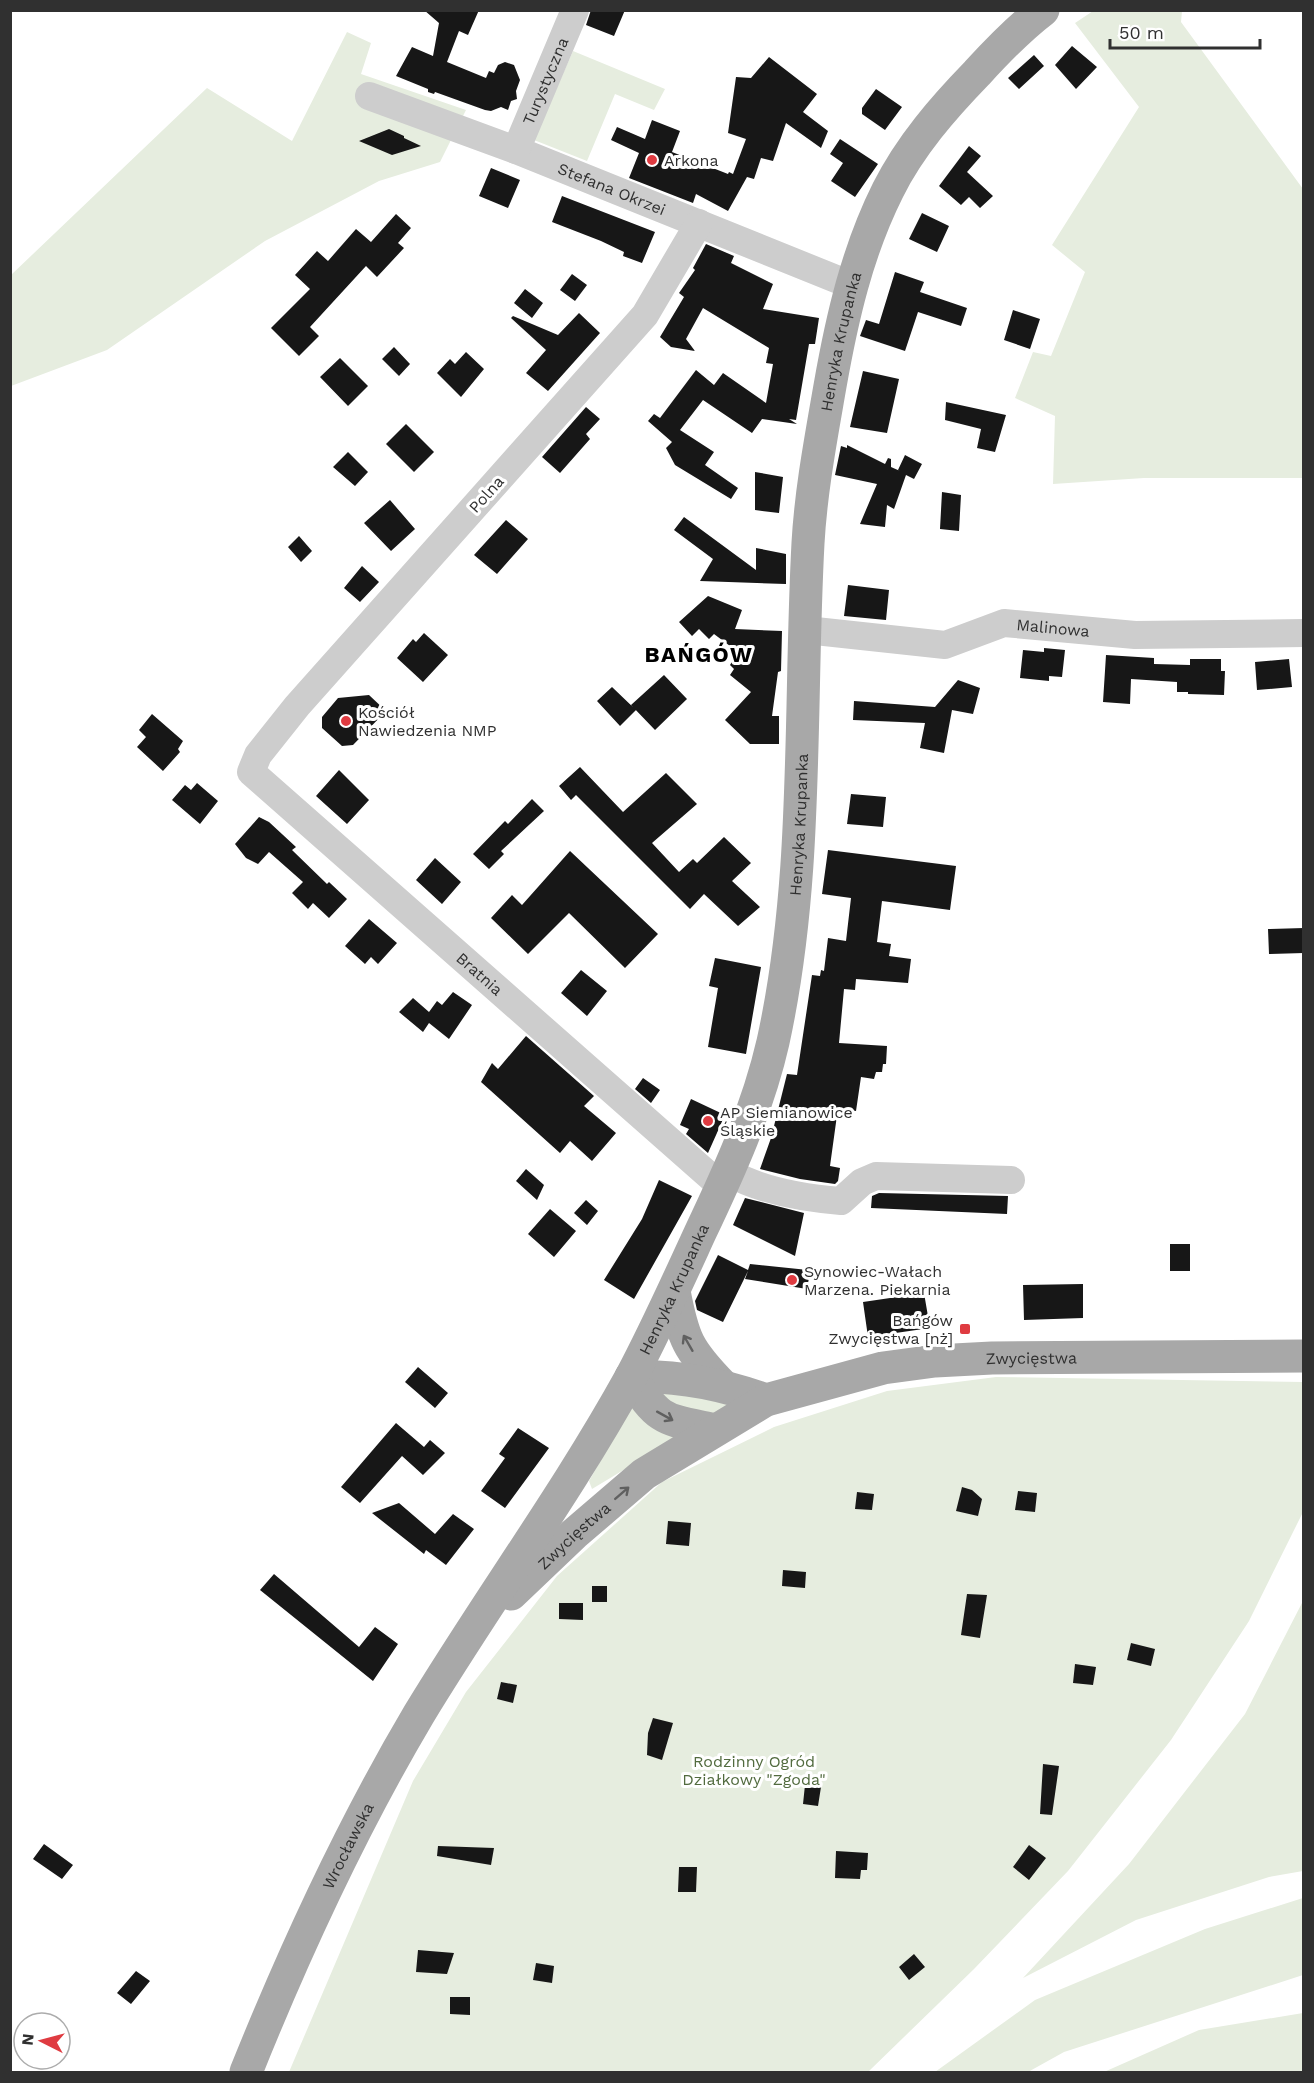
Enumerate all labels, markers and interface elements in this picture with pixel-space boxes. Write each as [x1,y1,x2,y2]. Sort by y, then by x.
scale bar [1110,12,1260,50]
text: 50 m [1119,22,1164,43]
street label: Turystyczna [519,35,572,128]
place label: Arkona [664,151,718,170]
marker: Arkona [645,153,659,167]
street label: Stefana Okrzei [555,159,668,219]
street label: Henryka Krupanka [817,270,865,413]
street label: Polna [465,472,508,517]
street label: Malinowa [1016,615,1090,641]
district label: BAŃGÓW [645,642,753,667]
place label: Kościół Nawiedzenia NMP [358,703,497,740]
marker: Kościół Nawiedzenia NMP [339,714,353,728]
street label: Henryka Krupanka [786,753,812,897]
street label: Bratnia [452,948,507,999]
place label: AP Siemianowice Śląskie [720,1103,853,1140]
marker: AP Siemianowice Śląskie [701,1114,715,1128]
street label: Henryka Krupanka [635,1221,713,1358]
place label: Synowiec-Wałach Marzena. Piekarnia [804,1262,950,1299]
marker: Synowiec-Wałach Marzena. Piekarnia [785,1273,799,1287]
place label: Bańgów Zwycięstwa [nż] [828,1311,953,1348]
marker: Bańgów Zwycięstwa [nż] [958,1322,972,1336]
one-way arrow [682,1335,694,1352]
street label: Zwycięstwa [985,1348,1077,1368]
one-way arrow [656,1410,673,1422]
one-way arrow [614,1486,629,1500]
street label: Zwycięstwa [534,1498,614,1573]
park label: Rodzinny Ogród Działkowy "Zgoda" [682,1752,826,1789]
street label: Wrocławska [318,1800,378,1892]
north arrow [12,2011,72,2071]
text: N [18,2033,38,2046]

